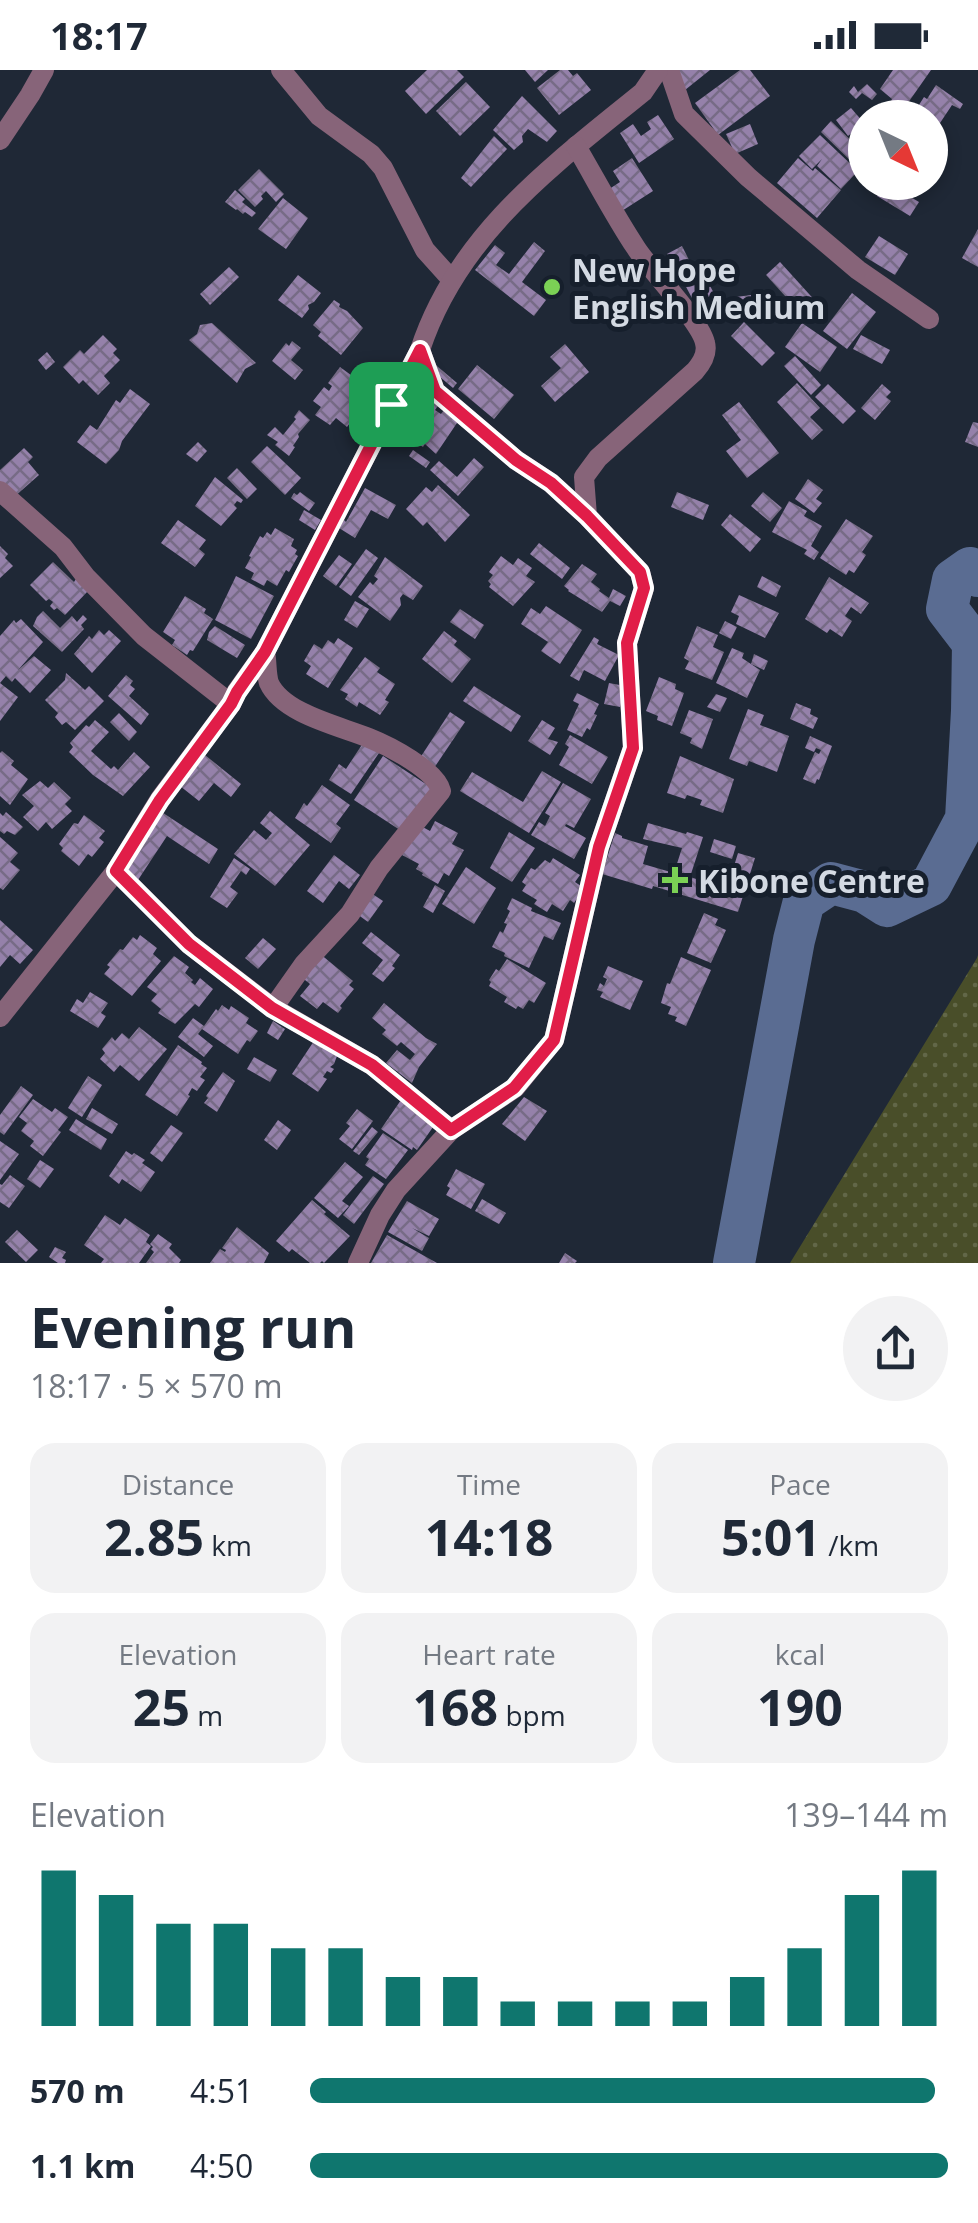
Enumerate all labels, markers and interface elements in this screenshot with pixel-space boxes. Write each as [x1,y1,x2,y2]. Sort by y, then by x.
text: 18:17 [50,9,148,61]
north arrow [848,100,948,200]
map controls [848,100,948,200]
place label: New Hope English Medium [572,248,825,328]
marker: New Hope English Medium [541,276,563,298]
pin [349,362,434,447]
icon: arrive [364,377,419,432]
place label: Kibone Centre [698,859,925,902]
marker: Kibone Centre [662,867,688,893]
text: Evening run [30,1289,356,1364]
button: share [843,1296,948,1401]
text: 18:17 · 5 × 570 m [30,1364,283,1407]
text: Distance [122,1465,234,1503]
text: Time [457,1465,521,1503]
text: Pace [769,1465,831,1503]
text: 2.85 [104,1503,204,1571]
text: 14:18 [425,1503,553,1571]
text: 5:01 [721,1503,821,1571]
text: km [204,1526,252,1564]
text: /km [821,1526,879,1564]
text: Elevation [119,1635,237,1673]
text: Heart rate [422,1635,556,1673]
text: kcal [775,1635,825,1673]
text: 25 [133,1673,190,1741]
text: 168 [412,1673,498,1741]
text: 190 [757,1673,843,1741]
text: m [190,1696,223,1734]
text: bpm [498,1696,566,1734]
text: Elevation [30,1793,166,1836]
text: 139–144 m [784,1793,948,1836]
text: 570 m [30,2069,125,2112]
text: 4:51 [190,2069,253,2112]
text: 1.1 km [30,2144,135,2187]
text: 4:50 [190,2144,253,2187]

